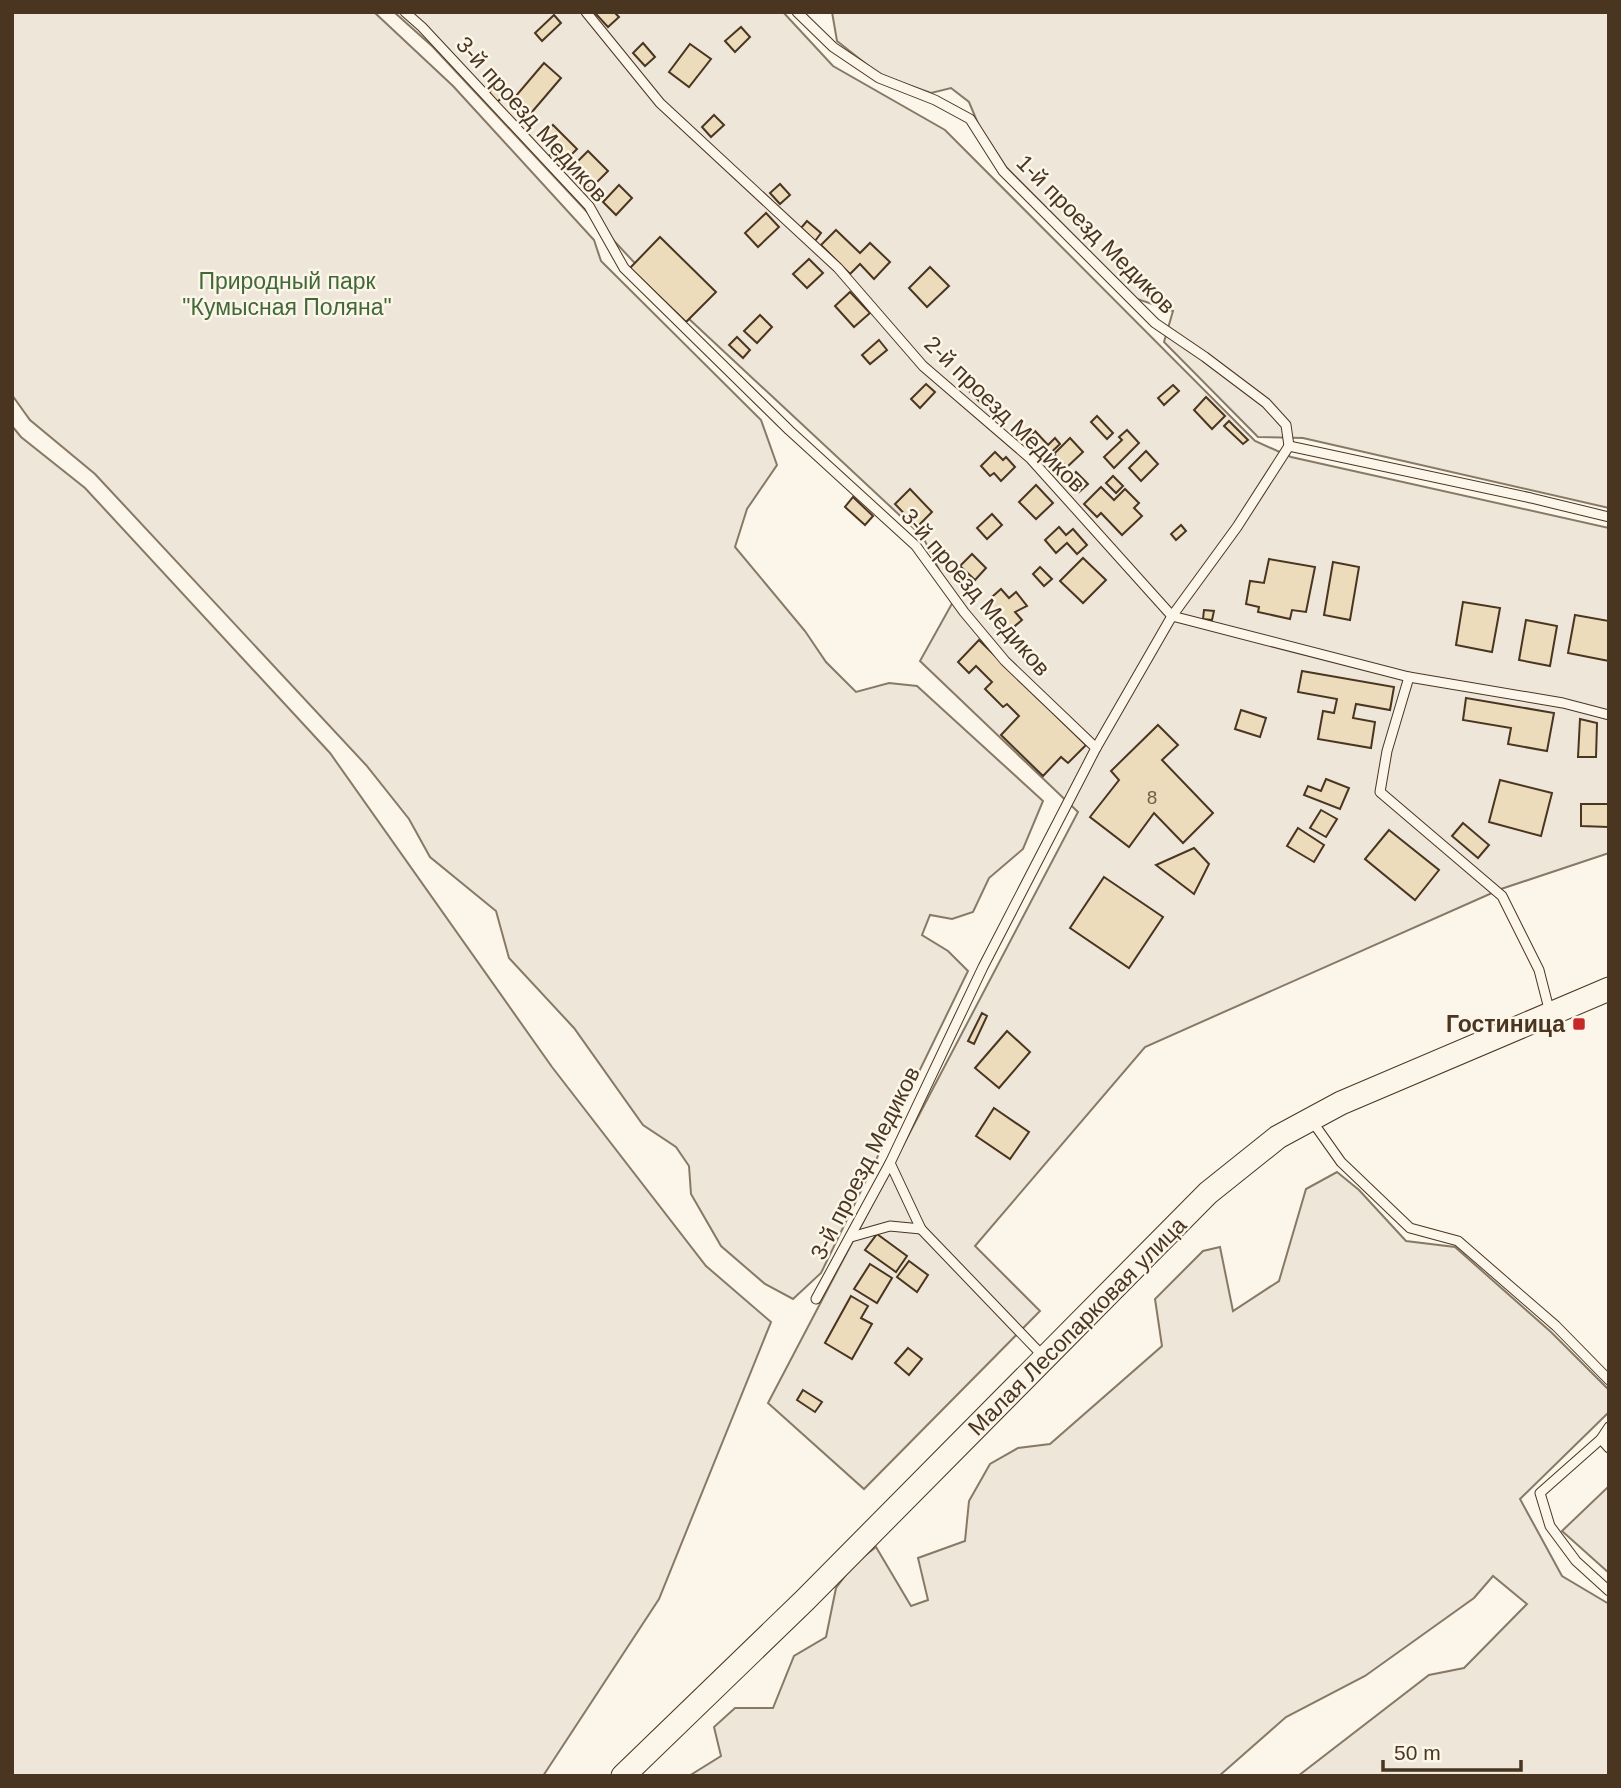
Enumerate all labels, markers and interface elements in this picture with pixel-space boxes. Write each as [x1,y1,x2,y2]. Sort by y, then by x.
street label: 3-й проезд Медиков [451,31,613,207]
street label: 1-й проезд Медиков [1011,149,1181,319]
park label: Природный парк "Кумысная Поляна" [182,268,392,320]
street label: 2-й проезд Медиков [919,331,1091,497]
street label: 3-й проезд Медиков [896,503,1056,681]
house number: 8 [1147,787,1157,808]
place label: Гостиница [1446,1011,1565,1037]
marker: Гостиница [1571,1016,1587,1032]
street label: 3-й проезд Медиков [805,1062,925,1264]
street label: Малая Лесопарковая улица [963,1211,1192,1440]
scale bar [1383,1728,1521,1772]
text: 50 m [1394,1741,1441,1764]

